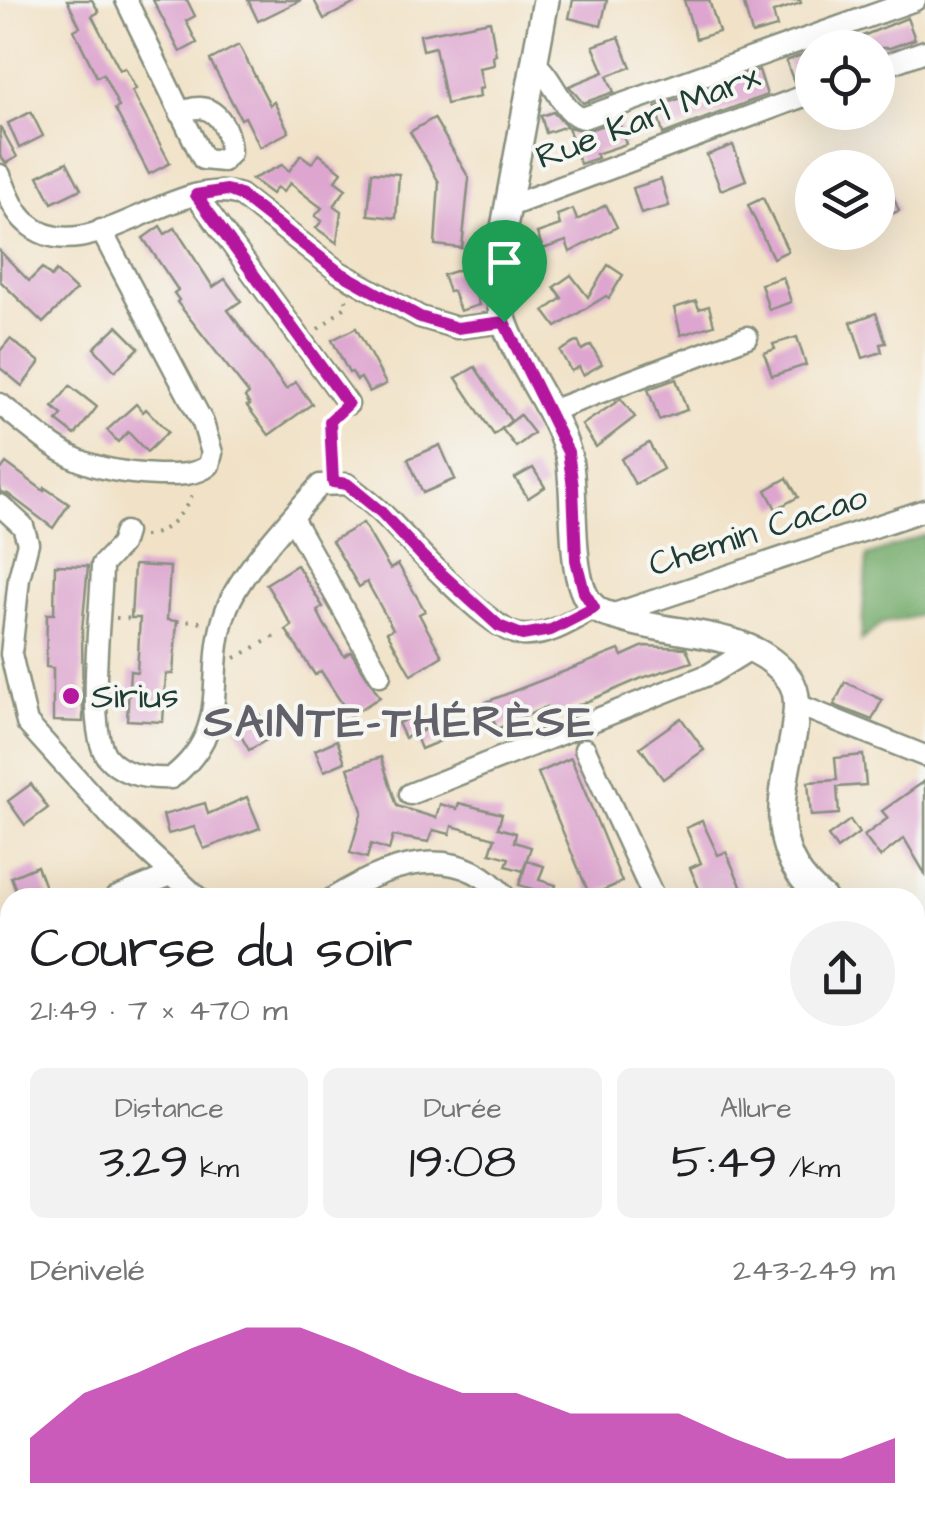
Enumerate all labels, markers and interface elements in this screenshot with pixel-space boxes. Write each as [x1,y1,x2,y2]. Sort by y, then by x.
map controls [795,30,895,250]
button: locate [795,30,895,130]
street label: Rue Karl Marx [529,52,767,182]
button: layers [795,150,895,250]
pin [462,220,547,323]
icon: arrive [477,235,532,290]
street label: Chemin Cacao [642,472,874,589]
place label: Sirius [91,672,179,721]
marker: Sirius [60,685,82,707]
district label: SAINTE-THÉRÈSE [203,692,596,754]
text: Course du soir [30,912,413,988]
button: share [790,921,895,1026]
text: 21:49 · 7 × 470 m [30,988,288,1033]
text: Distance [115,1089,224,1128]
text: Durée [423,1089,502,1128]
text: Allure [720,1089,792,1128]
text: 3.29 [99,1128,189,1197]
text: 19:08 [409,1128,516,1197]
text: 5:49 [671,1128,777,1197]
text: km [189,1149,239,1188]
text: /km [777,1149,840,1188]
text: Dénivelé [30,1248,145,1293]
text: 243–249 m [733,1248,895,1293]

